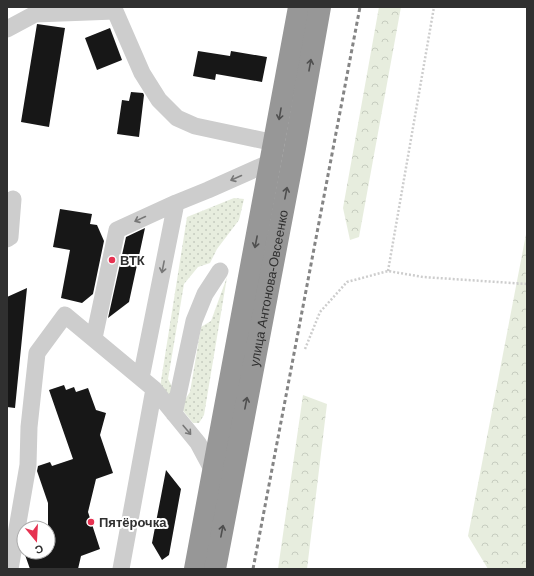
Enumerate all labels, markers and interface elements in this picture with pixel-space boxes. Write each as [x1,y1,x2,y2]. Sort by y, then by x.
one-way arrow [306,59,314,72]
one-way arrow [276,107,284,120]
one-way arrow [230,175,242,182]
one-way arrow [282,187,290,200]
street label: улица Антонова-Овсеенко [246,208,291,368]
one-way arrow [135,216,147,223]
one-way arrow [252,235,260,248]
place label: ВТК [120,253,145,268]
marker: ВТК [107,255,117,265]
one-way arrow [158,260,166,273]
one-way arrow [242,397,250,410]
one-way arrow [183,424,192,435]
place label: Пятёрочка [99,515,167,530]
marker: Пятёрочка [86,517,96,527]
north arrow [16,520,56,560]
one-way arrow [218,525,226,538]
text: С [33,543,45,556]

